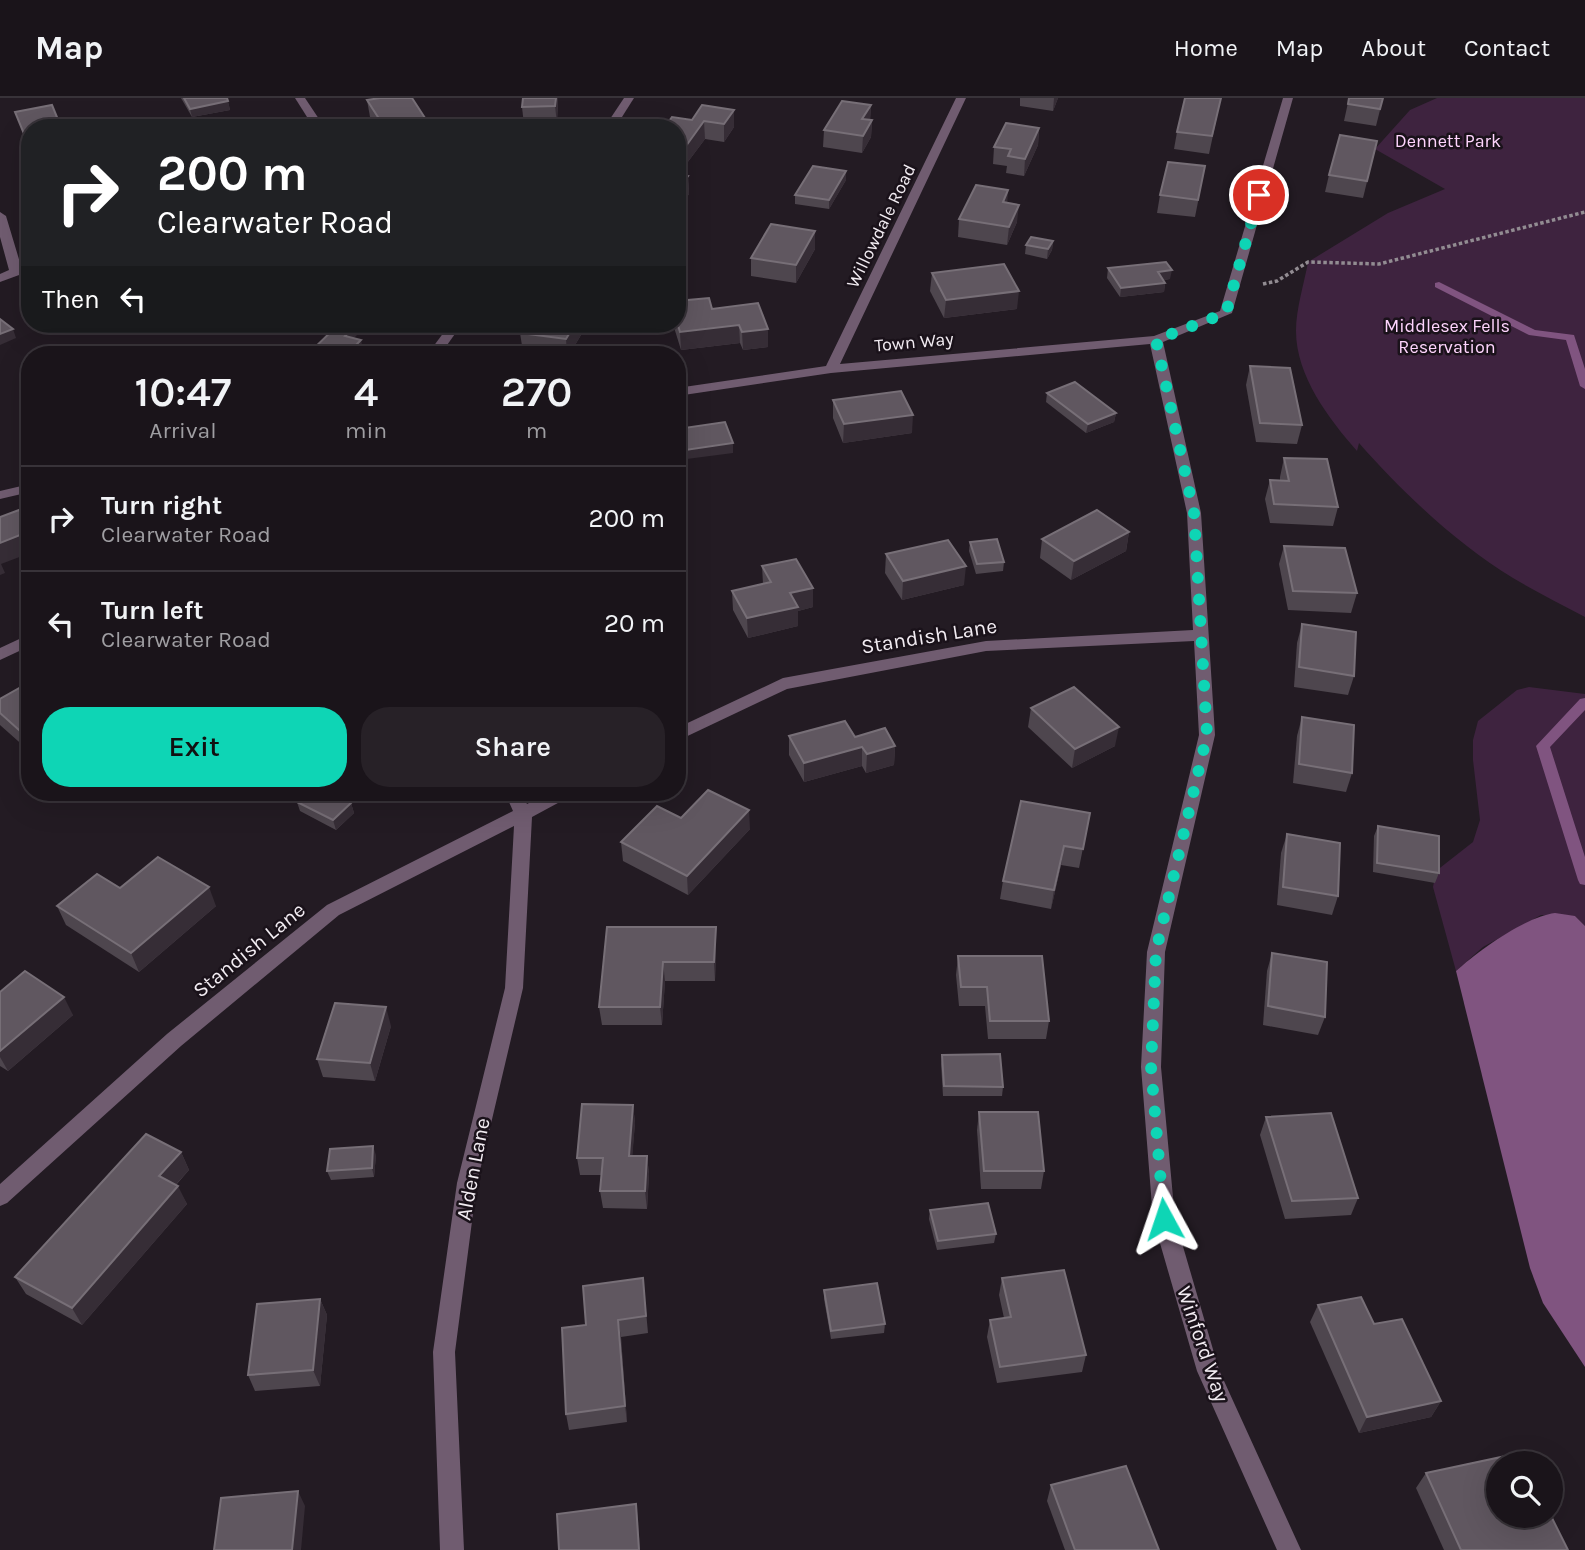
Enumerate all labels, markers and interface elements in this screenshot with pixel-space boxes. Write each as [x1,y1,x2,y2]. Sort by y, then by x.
text: Map [35,29,103,67]
text: Home [1174,34,1238,62]
text: Map [1276,34,1323,62]
text: About [1361,34,1426,62]
text: Contact [1464,34,1550,62]
park label: Dennett Park [1395,130,1501,152]
text: 200 m [157,145,308,202]
icon: right [42,147,133,238]
street label: Willowdale Road [842,161,920,291]
pin [1229,165,1289,225]
icon: arrive [1240,176,1278,214]
text: Clearwater Road [157,204,393,241]
icon: left [114,280,152,318]
text: Then [42,284,100,315]
park label: Middlesex Fells Reservation [1384,315,1510,358]
street label: Town Way [873,328,955,356]
text: 10:47 [135,367,231,417]
text: 4 [354,367,378,417]
text: 270 [501,367,572,417]
text: Arrival [149,417,217,444]
text: min [345,417,387,444]
text: m [526,417,547,444]
text: Turn right [101,490,222,521]
icon: right [42,500,80,538]
text: 200 m [589,503,665,534]
text: Clearwater Road [101,521,271,548]
text: Turn left [101,595,203,626]
icon: left [42,605,80,643]
text: 20 m [604,608,665,639]
street label: Standish Lane [859,613,999,659]
text: Clearwater Road [101,626,271,653]
button: Exit [42,707,347,787]
button: Share [361,707,665,787]
street label: Standish Lane [188,898,310,1002]
street label: Alden Lane [451,1116,495,1222]
position arrow [1127,1182,1201,1256]
street label: Winford Way [1172,1283,1234,1405]
map controls [1486,1451,1563,1528]
button: search [1486,1451,1563,1528]

